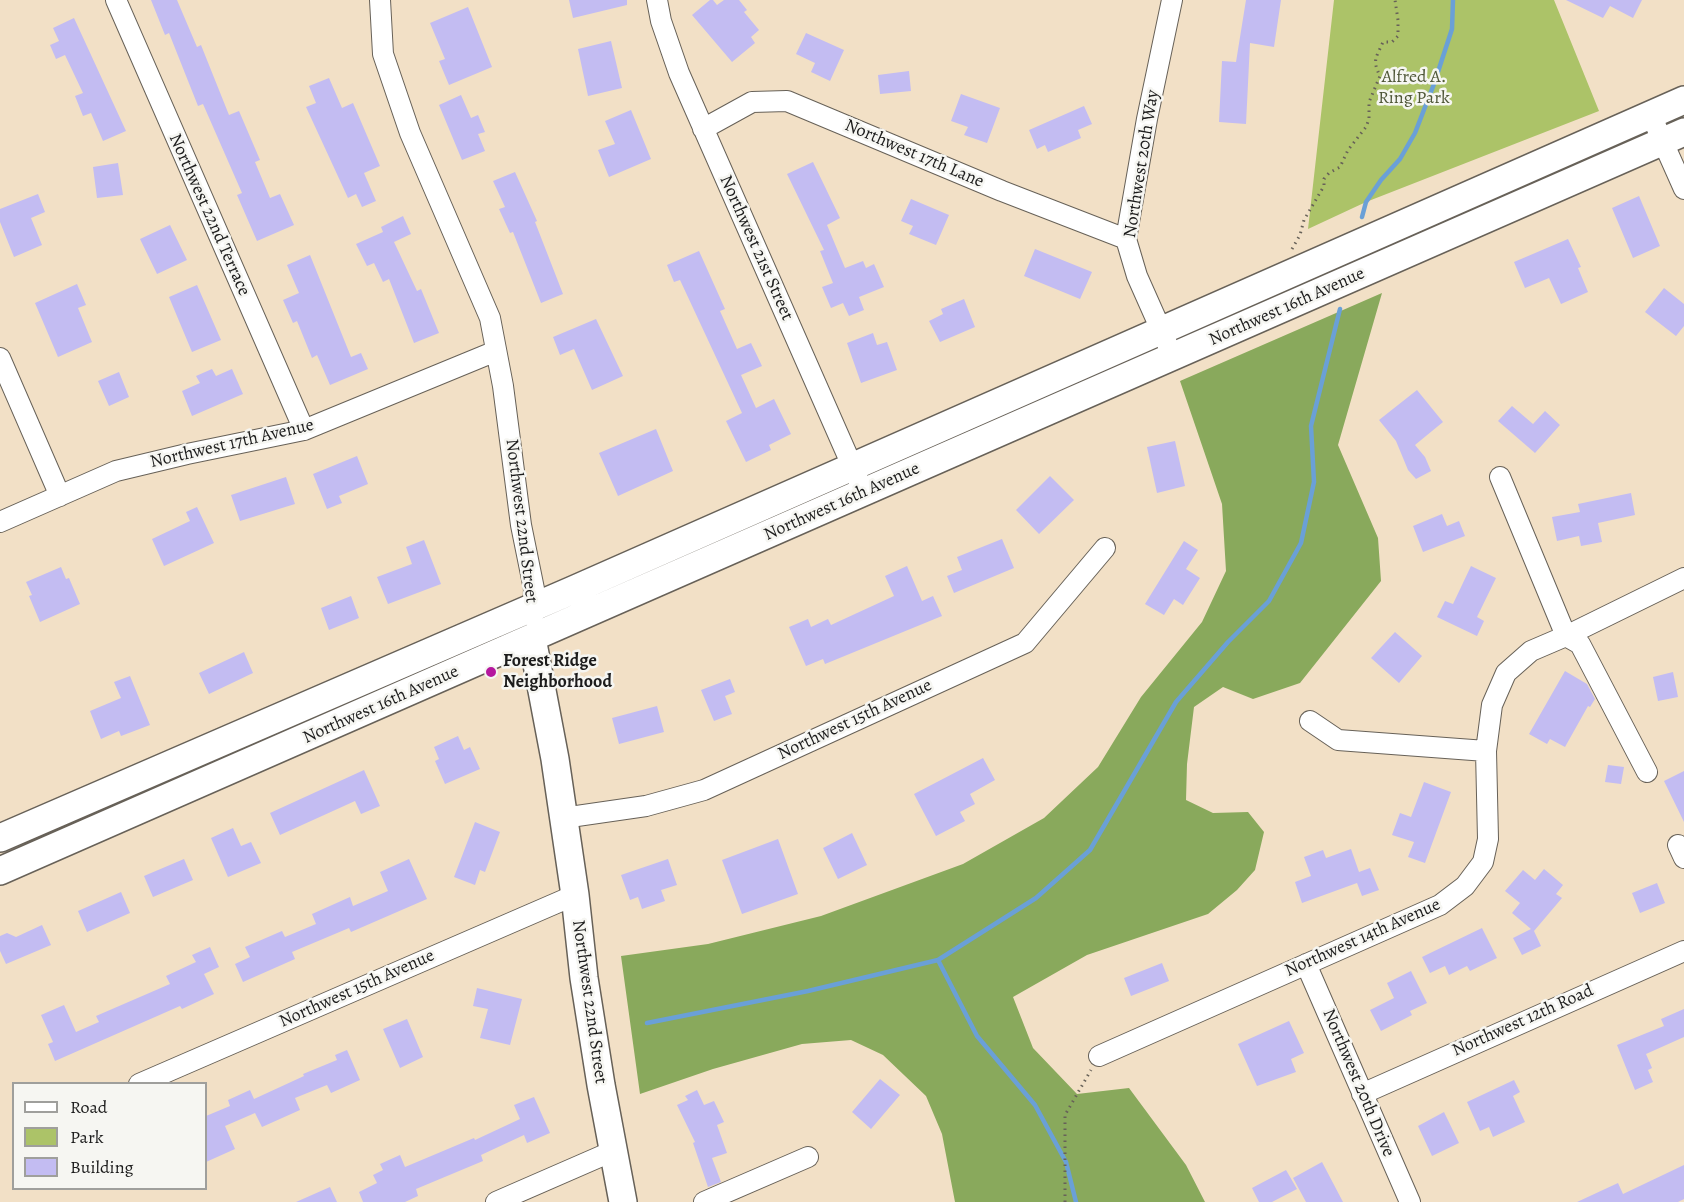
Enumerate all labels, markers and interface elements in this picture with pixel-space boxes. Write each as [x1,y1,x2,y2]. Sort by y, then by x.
park label: Alfred A. Ring Park [1378,67,1450,110]
street label: Northwest 20th Way [1120,88,1164,240]
street label: Northwest 17th Lane [841,115,987,193]
street label: Northwest 22nd Terrace [163,131,255,299]
street label: Northwest 21st Street [714,172,798,324]
street label: Northwest 16th Avenue [1206,263,1368,351]
street label: Northwest 17th Avenue [148,415,316,473]
street label: Northwest 22nd Street [500,438,542,604]
street label: Northwest 16th Avenue [761,458,923,546]
place label: Forest Ridge Neighborhood [503,651,612,694]
street label: Northwest 16th Avenue [300,661,462,749]
marker: Forest Ridge Neighborhood [484,665,498,679]
street label: Northwest 15th Avenue [775,675,935,765]
street label: Northwest 14th Avenue [1282,894,1444,982]
street label: Northwest 22nd Street [567,919,611,1085]
street label: Northwest 15th Avenue [276,945,438,1033]
street label: Northwest 12th Road [1449,980,1597,1062]
street label: Northwest 20th Drive [1317,1006,1399,1160]
legend [12,1082,207,1190]
text: Road [70,1095,107,1119]
text: Park [70,1125,104,1149]
text: Building [70,1155,134,1179]

